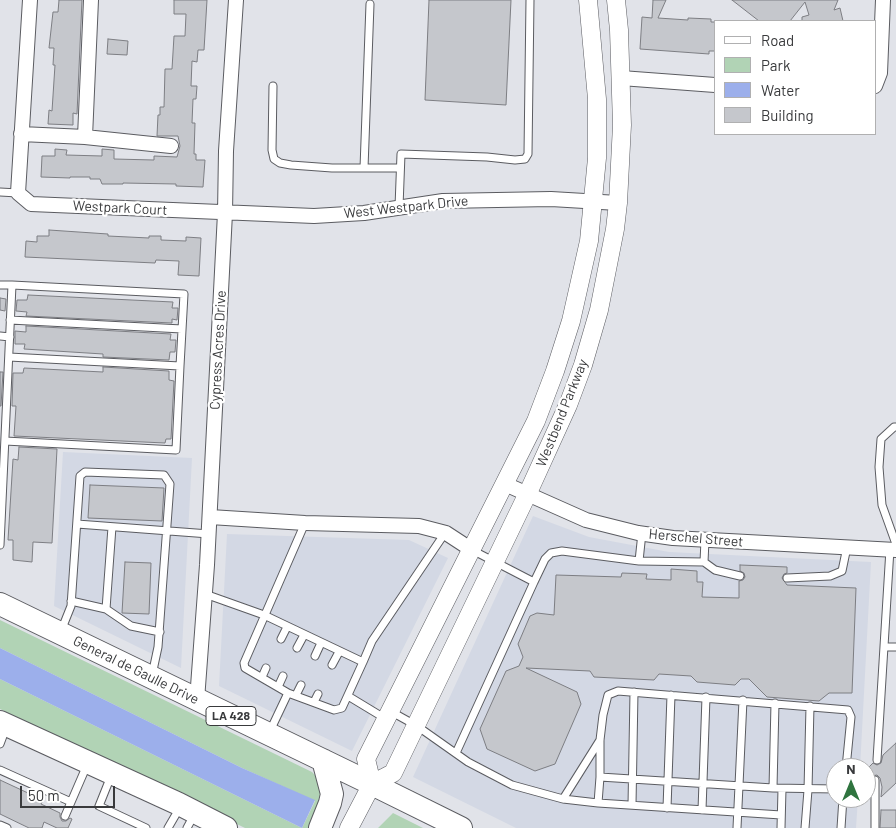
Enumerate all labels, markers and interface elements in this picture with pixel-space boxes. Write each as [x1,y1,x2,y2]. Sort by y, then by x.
legend [714,20,876,135]
text: Road [761,31,794,49]
text: Park [761,56,790,74]
text: Water [761,81,800,99]
text: Building [761,106,814,124]
street label: West Westpark Drive [343,192,469,222]
street label: Westpark Court [72,197,168,219]
street label: Cypress Acres Drive [206,290,230,410]
street label: Westbend Parkway [533,357,591,469]
street label: Herschel Street [648,525,744,551]
street label: General de Gaulle Drive [70,632,202,708]
road number: LA 428 [206,706,256,726]
north arrow [826,758,876,808]
text: N [846,760,856,777]
scale bar [22,776,118,808]
text: 50 m [28,786,60,804]

